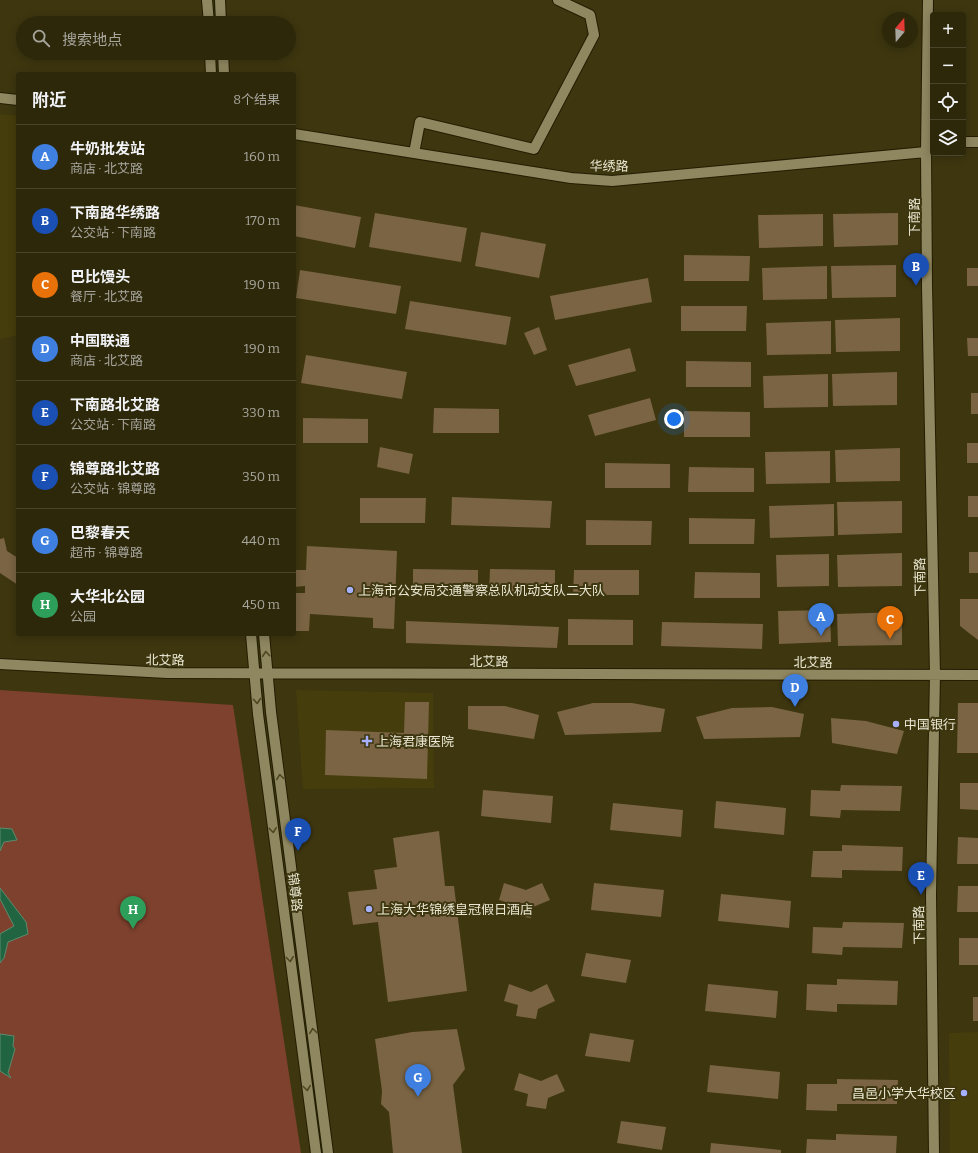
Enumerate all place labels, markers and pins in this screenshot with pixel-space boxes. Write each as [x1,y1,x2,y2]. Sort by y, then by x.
pin: B [903,253,929,286]
place label: 上海市公安局交通警察总队机动支队二大队 [358,583,605,598]
marker: 上海市公安局交通警察总队机动支队二大队 [345,585,355,595]
pin: A [808,603,834,636]
pin: C [877,606,903,639]
pin: D [782,674,808,707]
place label: 中国银行 [904,717,956,732]
marker: 中国银行 [891,719,901,729]
place label: 上海君康医院 [376,734,454,749]
marker: 上海君康医院 [361,735,373,747]
pin: F [285,818,311,851]
pin: E [908,862,934,895]
pin: H [120,896,146,929]
place label: 上海大华锦绣皇冠假日酒店 [377,902,533,917]
marker: 上海大华锦绣皇冠假日酒店 [364,904,374,914]
pin: G [405,1064,431,1097]
place label: 昌邑小学大华校区 [852,1086,956,1101]
marker: 昌邑小学大华校区 [959,1088,969,1098]

